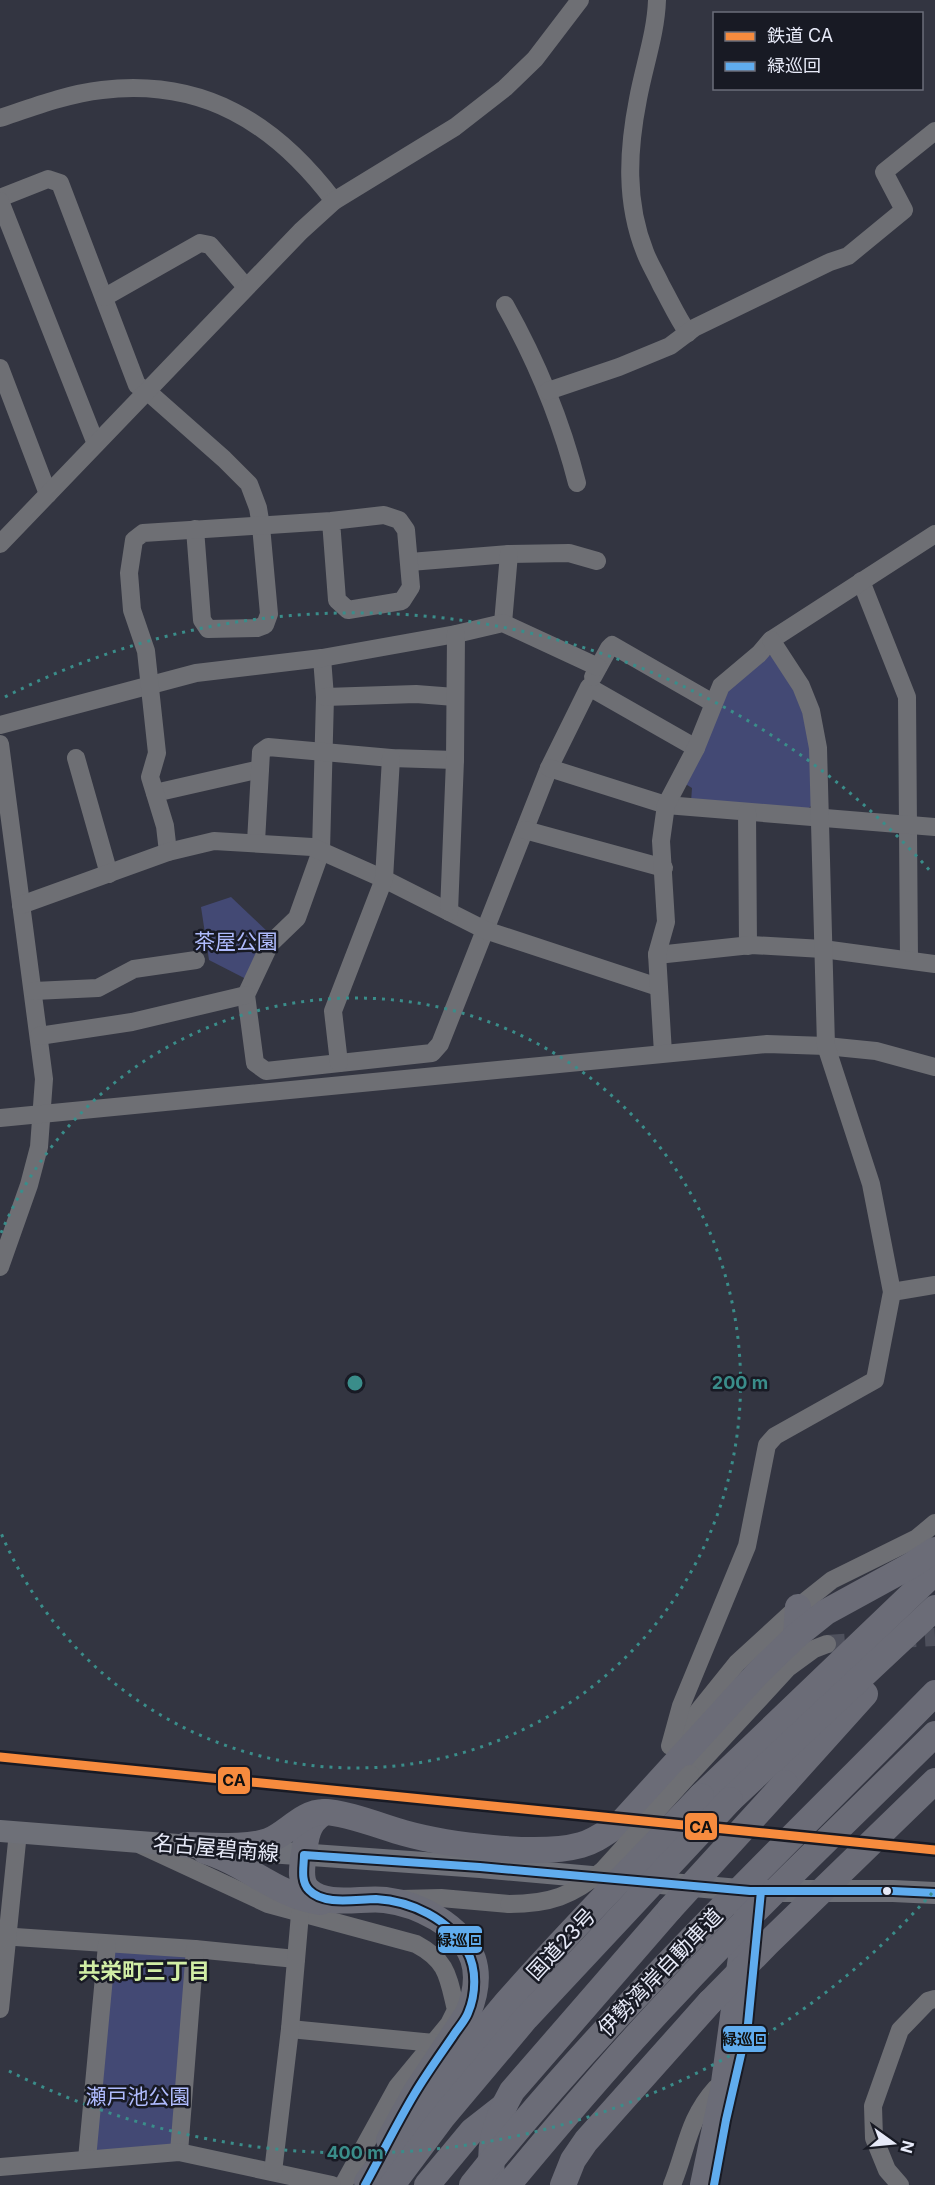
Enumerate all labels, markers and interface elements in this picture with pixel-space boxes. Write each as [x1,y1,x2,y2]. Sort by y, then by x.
legend [713,12,923,90]
text: 鉄道 CA [767,25,833,46]
text: 緑巡回 [767,55,821,76]
park label: 茶屋公園 [194,929,278,954]
text: 200 m [712,1372,768,1393]
centre of rings [345,1373,365,1393]
line badge: CA [217,1766,251,1795]
text: CA [222,1770,246,1790]
line badge: CA [684,1812,718,1841]
text: CA [689,1817,713,1837]
street label: 名古屋碧南線 [152,1830,280,1866]
unlabelled marker [881,1885,893,1897]
street label: 国道23号 [522,1903,600,1985]
street label: 伊勢湾岸自動車道 [593,1903,727,2041]
line badge: 緑巡回 [437,1925,483,1954]
text: 緑巡回 [436,1930,484,1950]
district label: 共栄町三丁目 [78,1958,210,1984]
line badge: 緑巡回 [722,2025,767,2053]
text: 緑巡回 [721,2029,769,2049]
park label: 瀬戸池公園 [86,2084,191,2109]
north arrow [863,2113,923,2173]
text: N [896,2138,919,2155]
text: 400 m [326,2142,384,2163]

